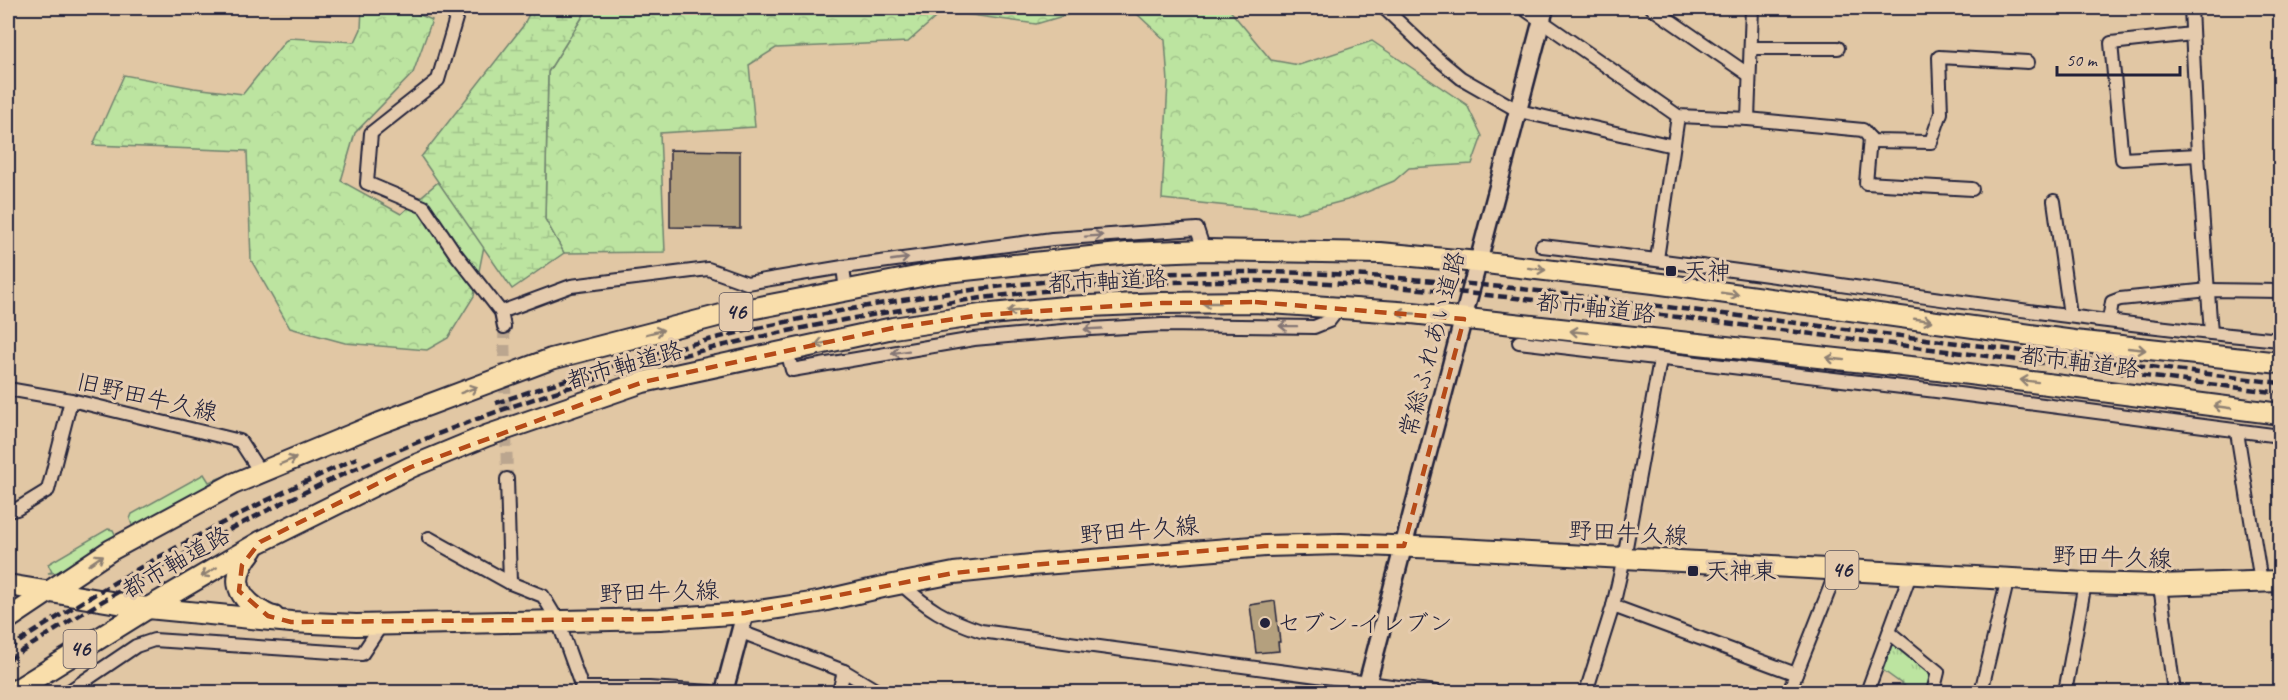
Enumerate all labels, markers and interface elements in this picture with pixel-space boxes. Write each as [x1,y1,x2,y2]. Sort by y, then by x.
scale bar [2057,39,2180,77]
text: 50 m [2066,49,2099,71]
one-way arrow [1084,230,1103,241]
street label: 常総ふれあい道路 [1393,247,1471,441]
one-way arrow [890,254,910,265]
place label: 天神 [1683,256,1731,286]
street label: 都市軸道路 [1047,263,1169,299]
one-way arrow [1526,264,1546,275]
marker: 天神 [1664,264,1678,278]
street label: 都市軸道路 [1535,287,1657,329]
one-way arrow [1720,288,1739,299]
road number: 46 [720,293,752,331]
one-way arrow [1202,297,1222,309]
one-way arrow [1007,306,1027,317]
one-way arrow [1396,307,1416,318]
one-way arrow [1913,315,1933,326]
one-way arrow [1278,321,1298,332]
one-way arrow [1084,323,1103,334]
one-way arrow [645,326,664,338]
one-way arrow [1569,326,1589,337]
street label: 都市軸道路 [563,334,687,396]
one-way arrow [815,338,834,349]
street label: 都市軸道路 [2019,340,2141,384]
one-way arrow [2127,343,2147,354]
one-way arrow [890,346,910,357]
one-way arrow [1826,353,1846,364]
street label: 旧野田牛久線 [73,366,221,428]
one-way arrow [2020,376,2040,387]
one-way arrow [459,383,478,394]
one-way arrow [2213,402,2233,413]
one-way arrow [278,455,296,466]
street label: 野田牛久線 [1078,510,1200,550]
street label: 野田牛久線 [1567,515,1689,551]
street label: 都市軸道路 [117,519,235,605]
street label: 野田牛久線 [2052,540,2172,574]
road number: 46 [1826,551,1858,589]
one-way arrow [87,553,104,566]
place label: 天神東 [1705,556,1777,586]
marker: 天神東 [1686,564,1700,578]
one-way arrow [201,566,218,578]
street label: 野田牛久線 [599,575,719,609]
place label: セブン-イレブン [1277,608,1453,638]
marker: セブン-イレブン [1258,616,1272,630]
road number: 46 [64,630,97,668]

